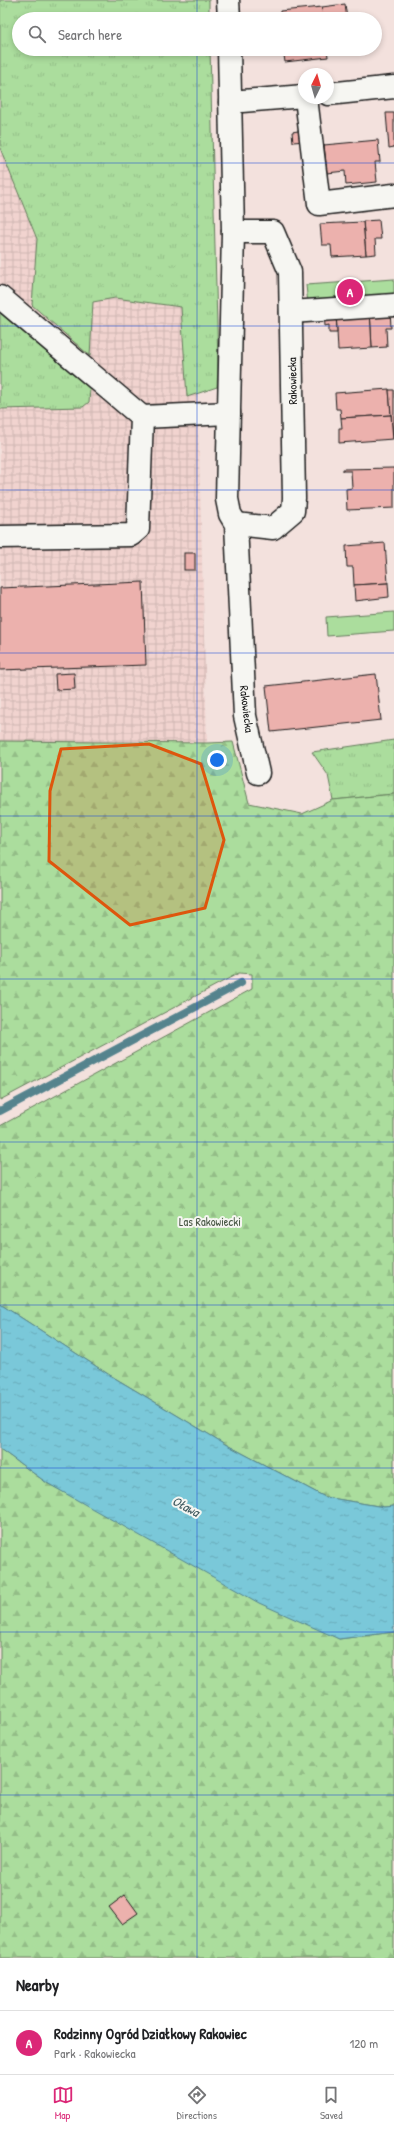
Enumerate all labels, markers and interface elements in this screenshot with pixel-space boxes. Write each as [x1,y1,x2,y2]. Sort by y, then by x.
search box [12,12,382,56]
icon: search [26,23,48,45]
text: Search here [58,24,122,45]
north arrow [298,68,334,104]
pin: A [337,277,363,307]
street label: Rakowiecka [283,357,301,405]
street label: Rakowiecka [236,684,258,734]
your location [207,750,227,770]
park label: Las Rakowiecki [179,1213,241,1230]
water label: Oława [169,1491,204,1521]
text: Nearby [16,1973,59,1996]
text: Rodzinny Ogród Działkowy Rakowiec [54,2023,247,2044]
text: A [26,2034,32,2052]
text: 120 m [350,2034,378,2052]
text: Park · Rakowiecka [54,2044,136,2062]
tab: Map [52,2084,74,2122]
tab: Directions [177,2084,217,2122]
tab: Saved [320,2084,342,2122]

